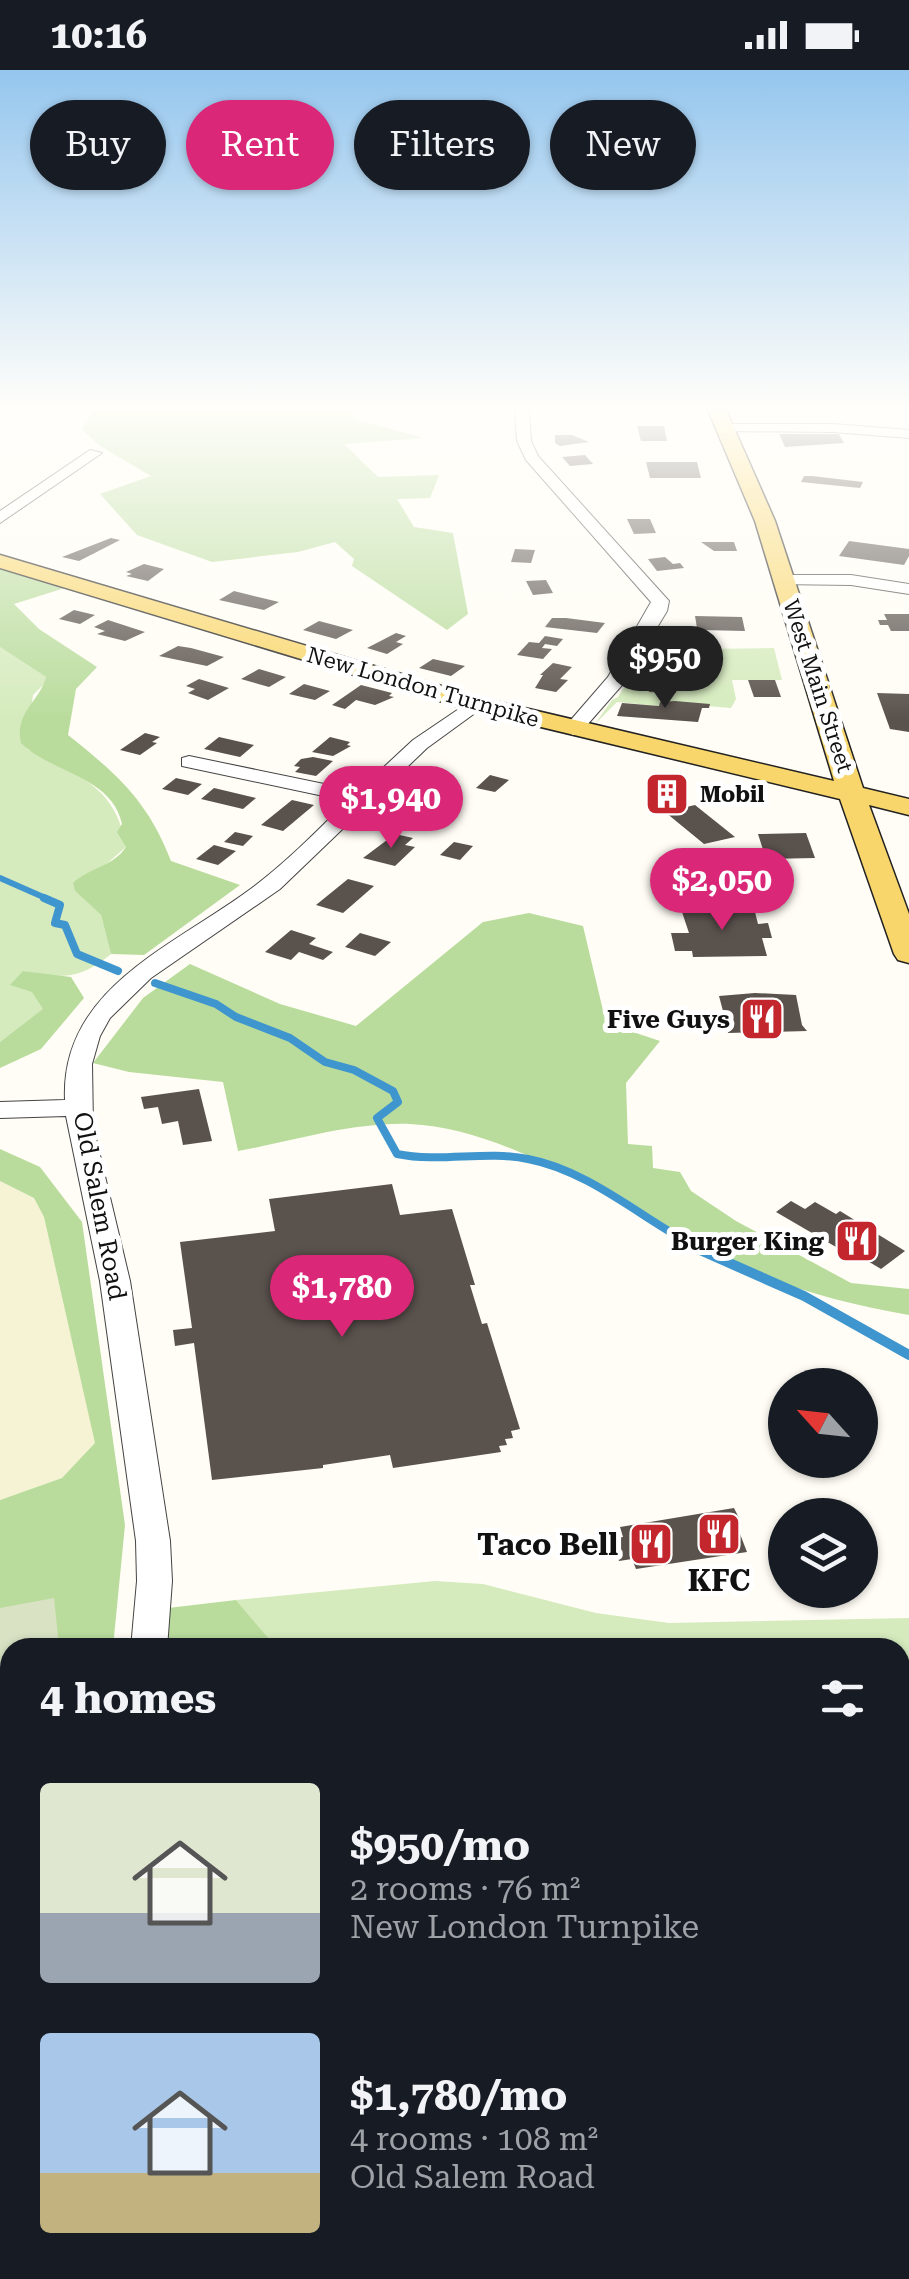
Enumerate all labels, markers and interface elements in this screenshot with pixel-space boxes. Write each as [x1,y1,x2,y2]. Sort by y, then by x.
text: 10:16 [50,13,147,57]
chip: Buy [30,100,166,190]
chip: Rent [186,100,334,190]
chip: Filters [354,100,530,190]
chip: New [550,100,696,190]
street label: West Main Street [778,596,858,776]
pin: $950 [606,626,724,711]
text: $950 [629,639,701,677]
street label: New London Turnpike [304,642,542,732]
pin: $1,940 [310,766,472,851]
building icon: Mobil [644,771,690,817]
text: $1,940 [341,779,441,817]
place label: Mobil [700,782,765,807]
pin: $2,050 [641,848,803,933]
text: $2,050 [672,861,772,899]
restaurant icon: Five Guys [739,996,785,1042]
place label: Five Guys [607,1005,730,1034]
street label: Old Salem Road [68,1109,132,1303]
restaurant icon: Burger King [834,1218,880,1264]
place label: Burger King [671,1227,825,1256]
pin: $1,780 [261,1255,423,1340]
text: $1,780 [292,1268,392,1306]
north arrow [768,1368,878,1478]
map controls [768,1368,878,1608]
button: layers [768,1498,878,1608]
restaurant icon: KFC [696,1511,742,1557]
restaurant icon: Taco Bell [628,1521,674,1567]
place label: Taco Bell [477,1527,618,1562]
place label: KFC [688,1563,750,1598]
icon: filters [815,1671,870,1726]
text: 4 homes [40,1674,216,1723]
text: $950/mo [350,1821,530,1870]
icon: home [120,1823,240,1943]
text: 2 rooms · 76 m² [350,1870,580,1908]
text: New London Turnpike [350,1908,699,1946]
text: $1,780/mo [350,2071,567,2120]
icon: home [120,2073,240,2193]
text: 4 rooms · 108 m² [350,2120,598,2158]
text: Old Salem Road [350,2158,595,2196]

